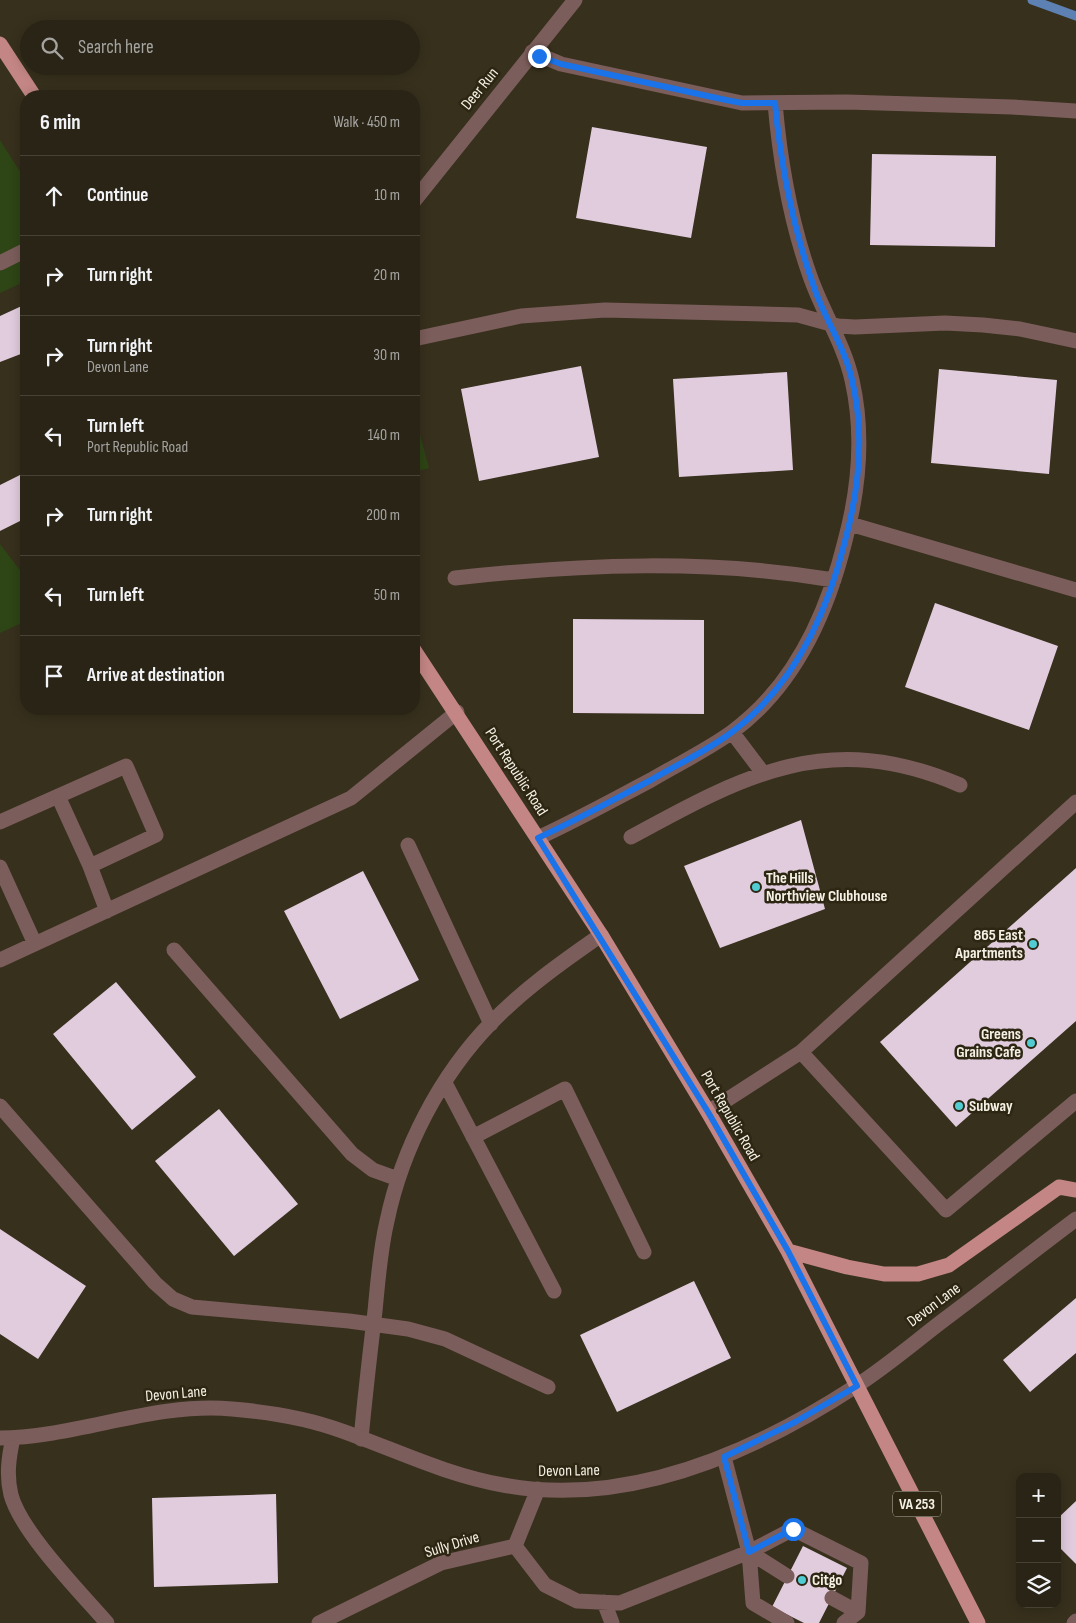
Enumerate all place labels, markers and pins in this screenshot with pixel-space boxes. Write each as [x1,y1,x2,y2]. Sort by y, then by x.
place label: The Hills Northview Clubhouse [766,869,888,906]
marker: The Hills Northview Clubhouse [750,881,762,893]
place label: 865 East Apartments [954,926,1023,963]
marker: 865 East Apartments [1027,938,1039,950]
place label: Greens Grains Cafe [956,1025,1021,1062]
marker: Greens Grains Cafe [1025,1037,1037,1049]
place label: Subway [969,1097,1013,1116]
marker: Subway [953,1100,965,1112]
place label: Citgo [812,1571,842,1590]
marker: Citgo [796,1574,808,1586]

